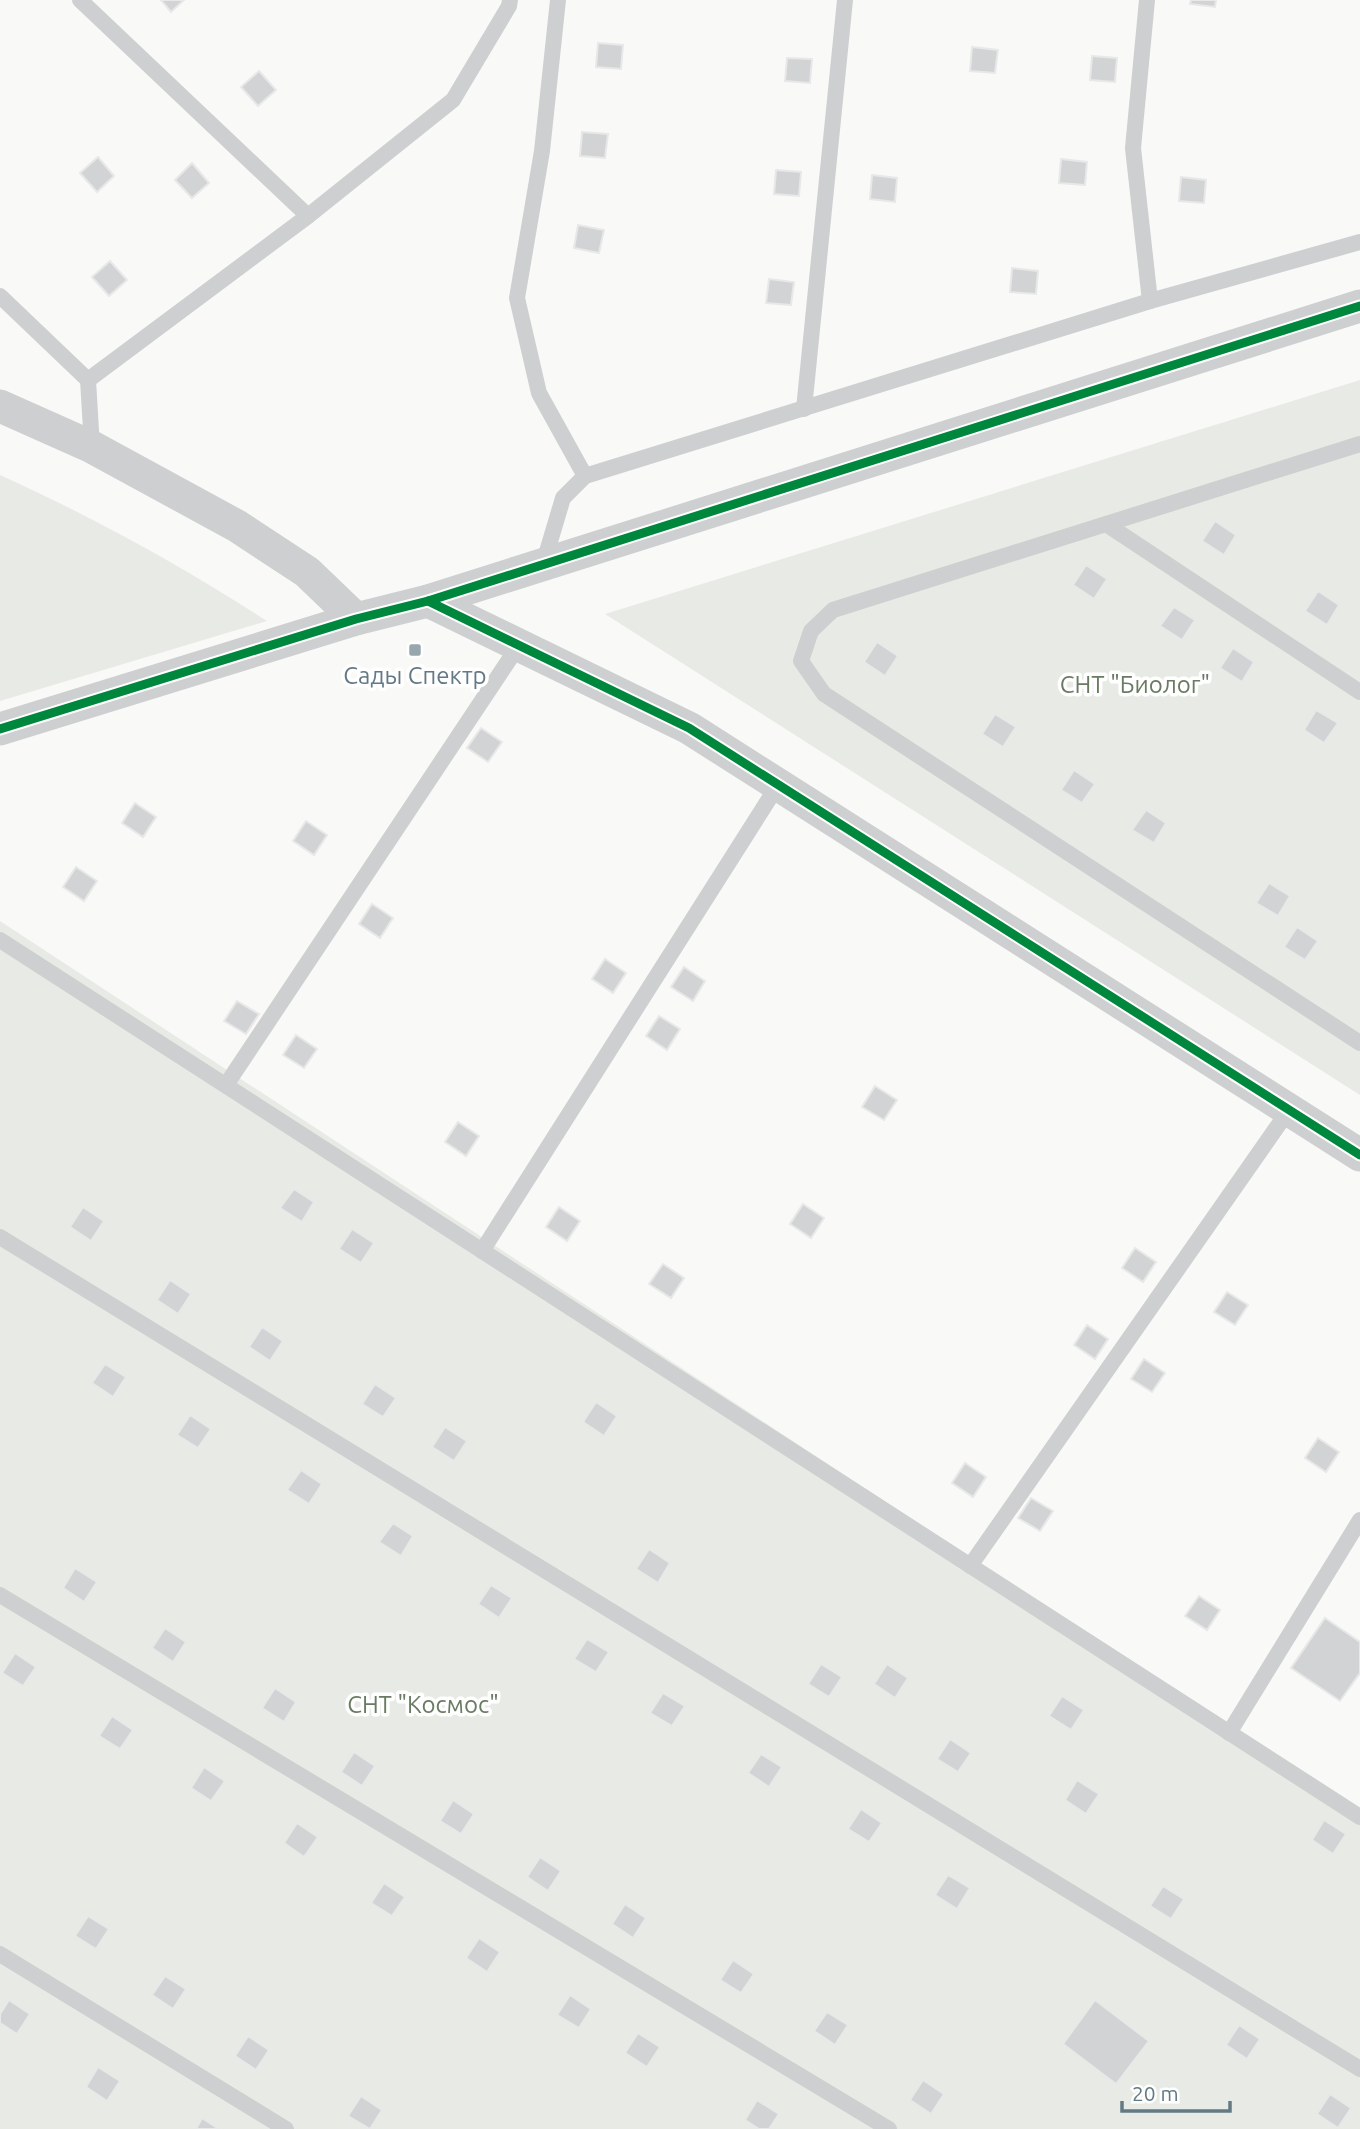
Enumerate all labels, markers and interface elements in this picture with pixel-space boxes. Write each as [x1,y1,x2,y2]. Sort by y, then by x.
marker: Сады Спектр [407,642,423,658]
place label: Сады Спектр [343,662,487,689]
park label: СНТ "Биолог" [1060,671,1210,698]
park label: СНТ "Космос" [347,1691,499,1718]
scale bar [1122,2070,1230,2114]
text: 20 m [1132,2081,1179,2105]

